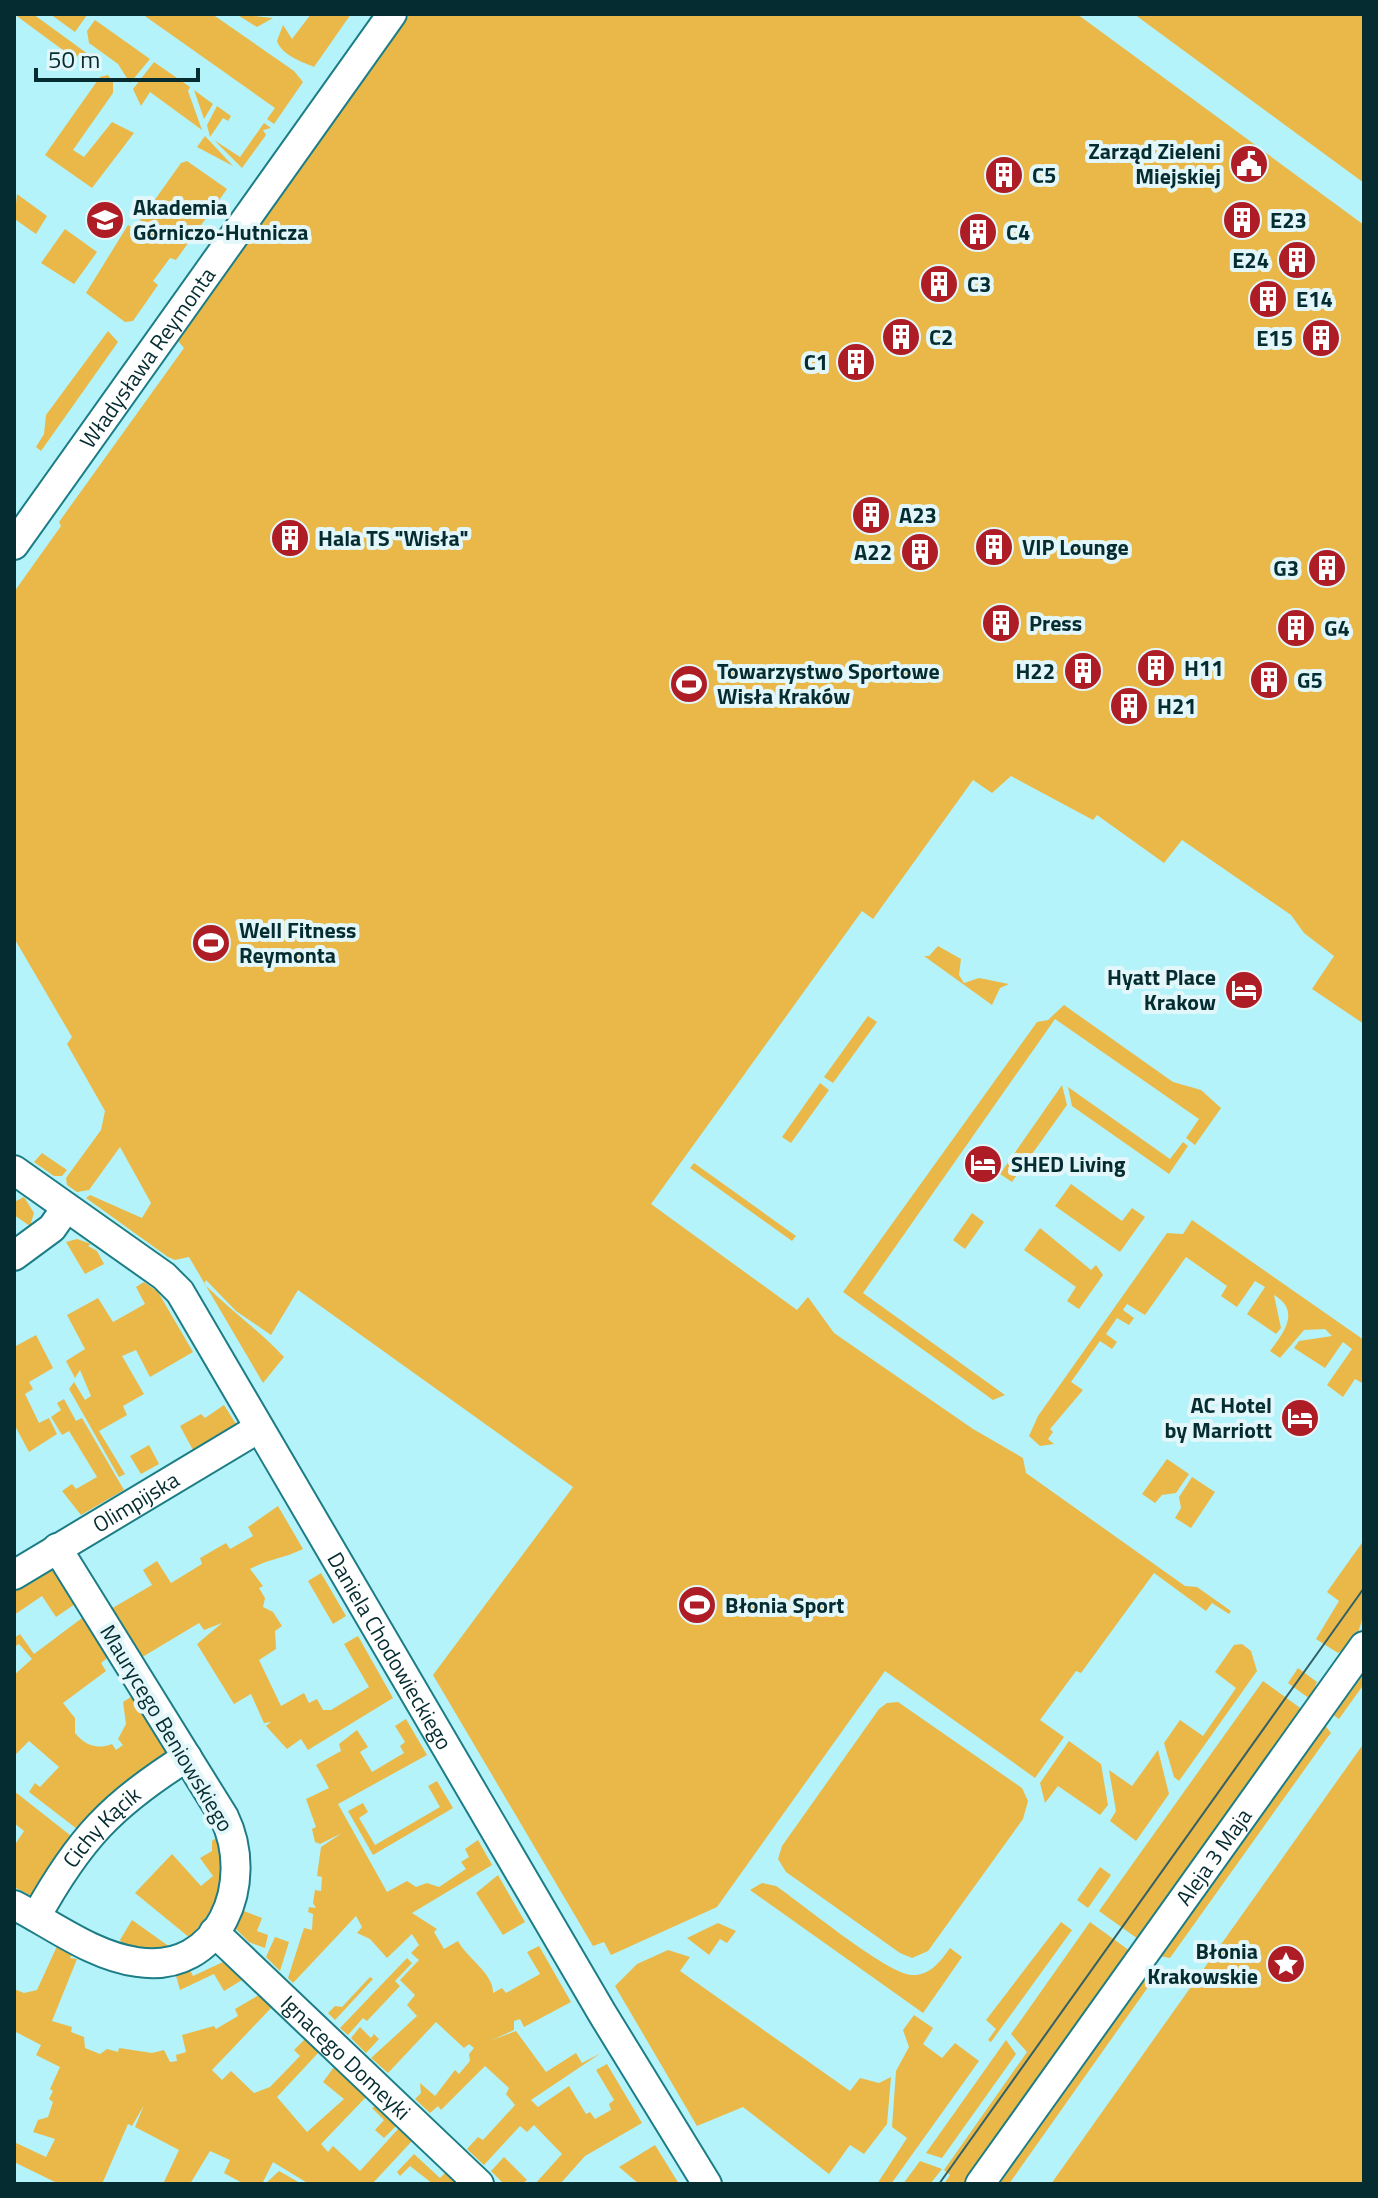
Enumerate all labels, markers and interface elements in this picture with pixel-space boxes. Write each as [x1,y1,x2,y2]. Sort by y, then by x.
scale bar [36,32,198,82]
text: 50 m [48,41,100,77]
place label: Zarząd Zieleni Miejskiej [1088,134,1221,193]
public building icon: Zarząd Zieleni Miejskiej [1228,143,1270,185]
building icon: C5 [983,154,1025,196]
place label: C5 [1032,158,1056,192]
place label: Akademia Górniczo-Hutnicza [133,190,309,249]
school or university icon: Akademia Górniczo-Hutnicza [84,199,126,241]
building icon: E23 [1221,199,1263,241]
place label: E23 [1270,203,1307,237]
building icon: C4 [957,211,999,253]
place label: C4 [1006,215,1030,249]
building icon: E24 [1276,239,1318,281]
place label: E24 [1232,243,1269,277]
street label: Władysława Reymonta [71,260,224,455]
building icon: C3 [918,263,960,305]
place label: C3 [967,267,991,301]
building icon: E14 [1247,278,1289,320]
place label: E14 [1296,282,1333,316]
building icon: C2 [880,316,922,358]
building icon: E15 [1300,317,1342,359]
place label: C2 [929,320,953,354]
place label: E15 [1256,321,1293,355]
building icon: C1 [835,341,877,383]
place label: C1 [804,345,828,379]
building icon: A23 [850,494,892,536]
place label: A23 [899,498,937,532]
building icon: Hala TS "Wisła" [269,517,311,559]
place label: Hala TS "Wisła" [318,521,469,555]
building icon: VIP Lounge [973,526,1015,568]
place label: VIP Lounge [1022,530,1129,564]
building icon: A22 [899,531,941,573]
place label: A22 [854,535,892,569]
building icon: G3 [1306,547,1348,589]
place label: G3 [1273,551,1299,585]
building icon: Press [980,602,1022,644]
place label: Press [1029,606,1082,640]
building icon: G4 [1275,607,1317,649]
place label: G4 [1324,611,1350,645]
building icon: H11 [1135,647,1177,689]
building icon: H22 [1062,650,1104,692]
place label: H11 [1184,651,1224,685]
place label: Towarzystwo Sportowe Wisła Kraków [717,654,940,713]
place label: H22 [1015,654,1055,688]
building icon: G5 [1248,659,1290,701]
sports icon: Towarzystwo Sportowe Wisła Kraków [668,663,710,705]
place label: G5 [1297,663,1323,697]
building icon: H21 [1108,685,1150,727]
place label: H21 [1157,689,1197,723]
place label: Well Fitness Reymonta [239,913,357,972]
sports icon: Well Fitness Reymonta [190,922,232,964]
place label: Hyatt Place Krakow [1107,960,1216,1019]
hotel icon: Hyatt Place Krakow [1223,969,1265,1011]
hotel icon: SHED Living [962,1143,1004,1185]
place label: SHED Living [1011,1147,1126,1181]
place label: AC Hotel by Marriott [1164,1388,1272,1447]
hotel icon: AC Hotel by Marriott [1279,1397,1321,1439]
street label: Olimpijska [86,1463,186,1541]
street label: Daniela Chodowieckiego [319,1545,461,1756]
sports icon: Błonia Sport [676,1584,718,1626]
place label: Błonia Sport [725,1588,844,1622]
street label: Maurycego Beniowskiego [91,1618,243,1838]
street label: Cichy Kącik [54,1778,148,1875]
street label: Aleja 3 Maja [1167,1801,1260,1912]
place label: Błonia Krakowskie [1147,1934,1258,1993]
place icon: Błonia Krakowskie [1265,1943,1307,1985]
street label: Ignacego Domeyki [273,1987,419,2128]

